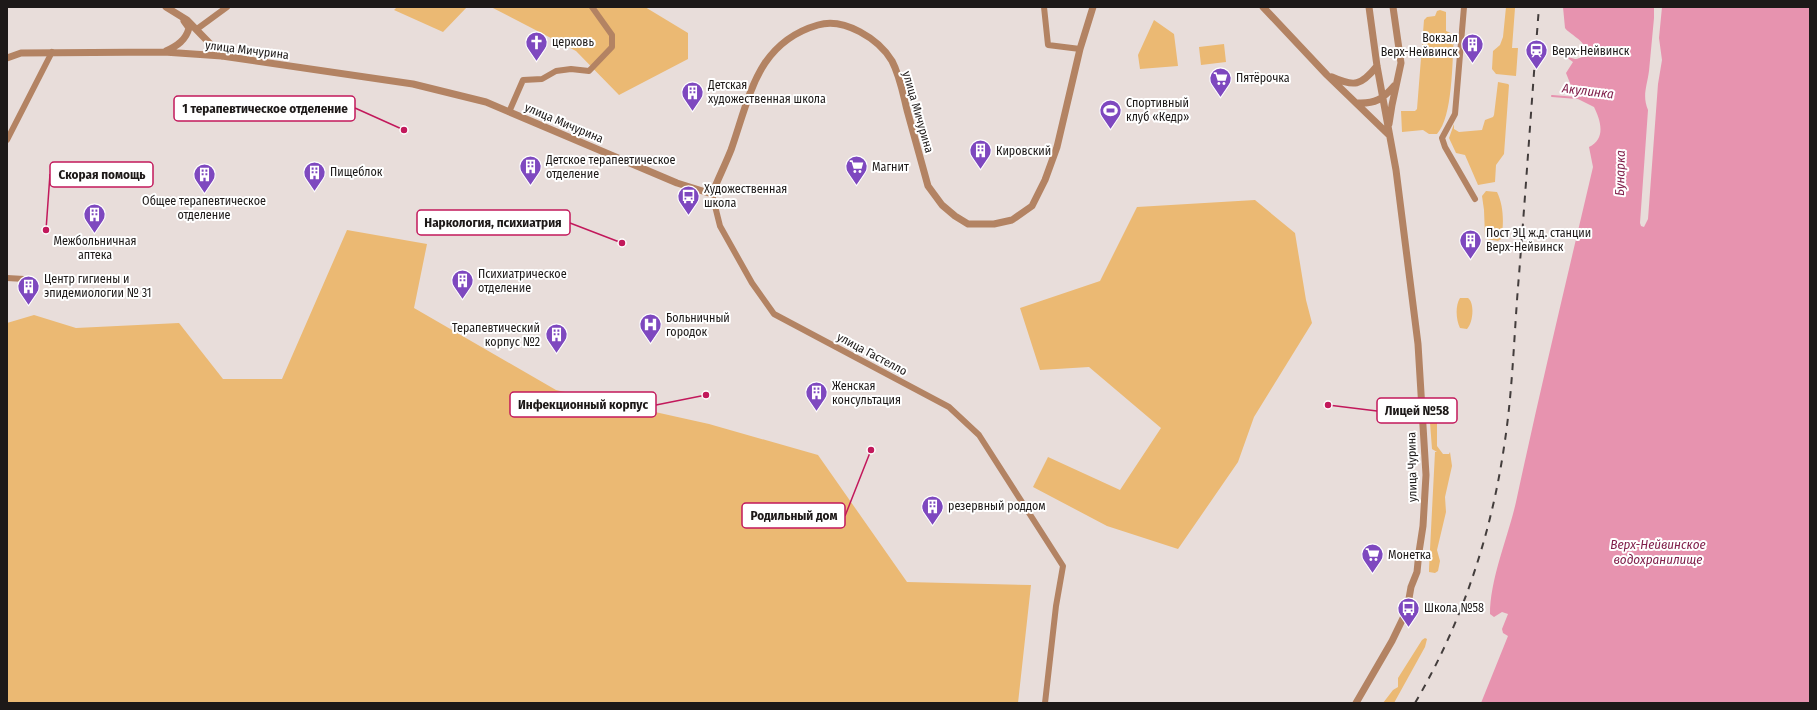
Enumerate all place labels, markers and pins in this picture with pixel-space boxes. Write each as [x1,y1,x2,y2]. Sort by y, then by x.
church icon: церковь [523,29,549,62]
place label: Вокзал Верх-Нейвинск [1381,31,1458,59]
building icon: Вокзал Верх-Нейвинск [1460,32,1486,65]
place label: церковь [552,35,594,49]
station icon: Верх-Нейвинск [1524,38,1550,71]
place label: Верх-Нейвинск [1552,44,1630,58]
supermarket icon: Пятёрочка [1208,65,1234,98]
place label: Пятёрочка [1236,71,1290,85]
place label: Детская художественная школа [707,78,826,106]
building icon: Детская художественная школа [680,79,706,112]
callout: 1 терапевтическое отделение [174,96,355,121]
place label: Спортивный клуб «Кедр» [1126,96,1189,124]
sports icon: Спортивный клуб «Кедр» [1098,97,1124,130]
building icon: Кировский [968,138,994,171]
place label: Кировский [996,144,1051,158]
place label: Детское терапевтическое отделение [545,153,675,181]
building icon: Детское терапевтическое отделение [518,154,544,187]
supermarket icon: Магнит [844,154,870,187]
building icon: Пищеблок [301,159,327,192]
place label: Магнит [872,160,909,174]
building icon: Общее терапевтическое отделение [191,161,217,194]
callout: Скорая помощь [50,162,153,187]
place label: Пищеблок [330,165,383,179]
place label: Художественная школа [704,182,787,210]
bus stop icon: Художественная школа [676,183,702,216]
place label: Общее терапевтическое отделение [142,194,266,222]
building icon: Межбольничная аптека [82,201,108,234]
callout: Наркология, психиатрия [417,210,570,235]
place label: Пост ЭЦ ж.д. станции Верх-Нейвинск [1486,226,1591,254]
building icon: Пост ЭЦ ж.д. станции Верх-Нейвинск [1458,227,1484,260]
place label: Межбольничная аптека [53,234,137,262]
place label: Психиатрическое отделение [478,267,567,295]
building icon: Психиатрическое отделение [450,268,476,301]
place label: Центр гигиены и эпидемиологии № 31 [44,272,151,300]
building icon: Центр гигиены и эпидемиологии № 31 [16,273,42,306]
place label: Больничный городок [666,311,730,339]
hospital icon: Больничный городок [638,312,664,345]
place label: Терапевтический корпус №2 [452,321,540,349]
building icon: Терапевтический корпус №2 [543,322,569,355]
place label: Женская консультация [832,379,901,407]
building icon: Женская консультация [803,380,829,413]
callout: Инфекционный корпус [510,392,656,417]
callout: Лицей №58 [1377,398,1457,423]
building icon: резервный роддом [919,493,945,526]
place label: резервный роддом [948,499,1046,513]
callout: Родильный дом [742,503,845,528]
supermarket icon: Монетка [1359,542,1385,575]
place label: Монетка [1388,548,1431,562]
bus stop icon: Школа №58 [1396,595,1422,628]
place label: Школа №58 [1424,601,1484,615]

